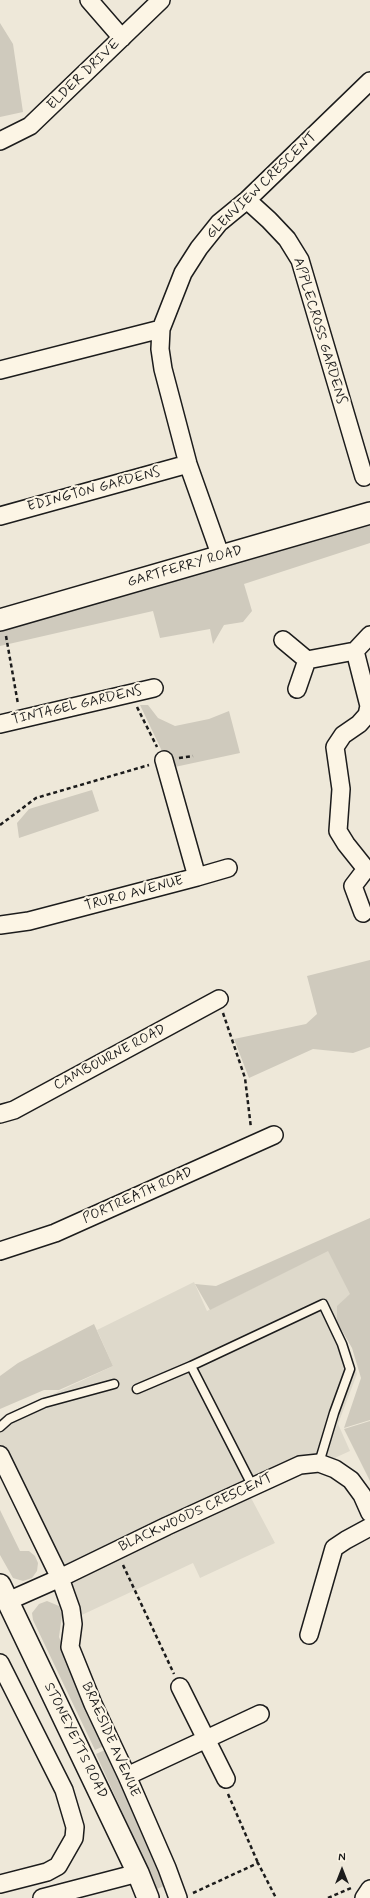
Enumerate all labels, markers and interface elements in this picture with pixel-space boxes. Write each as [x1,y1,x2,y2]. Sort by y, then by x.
street label: ELDER DRIVE [44,36,124,114]
street label: GLENVIEW CRESCENT [203,129,321,243]
street label: APPLECROSS GARDENS [289,256,349,406]
street label: EDINGTON GARDENS [26,464,162,516]
street label: GARTFERRY ROAD [126,543,244,591]
street label: TINTAGEL GARDENS [10,683,144,729]
street label: TRURO AVENUE [83,873,185,915]
street label: CAMBOURNE ROAD [51,1021,169,1095]
street label: PORTREATH ROAD [80,1164,196,1228]
street label: BLACKWOODS CRESCENT [116,1470,276,1556]
street label: STONEYETTS ROAD [40,1680,110,1802]
street label: BRAESIDE AVENUE [77,1680,143,1800]
north arrow [322,1850,362,1890]
text: N [338,1851,346,1865]

